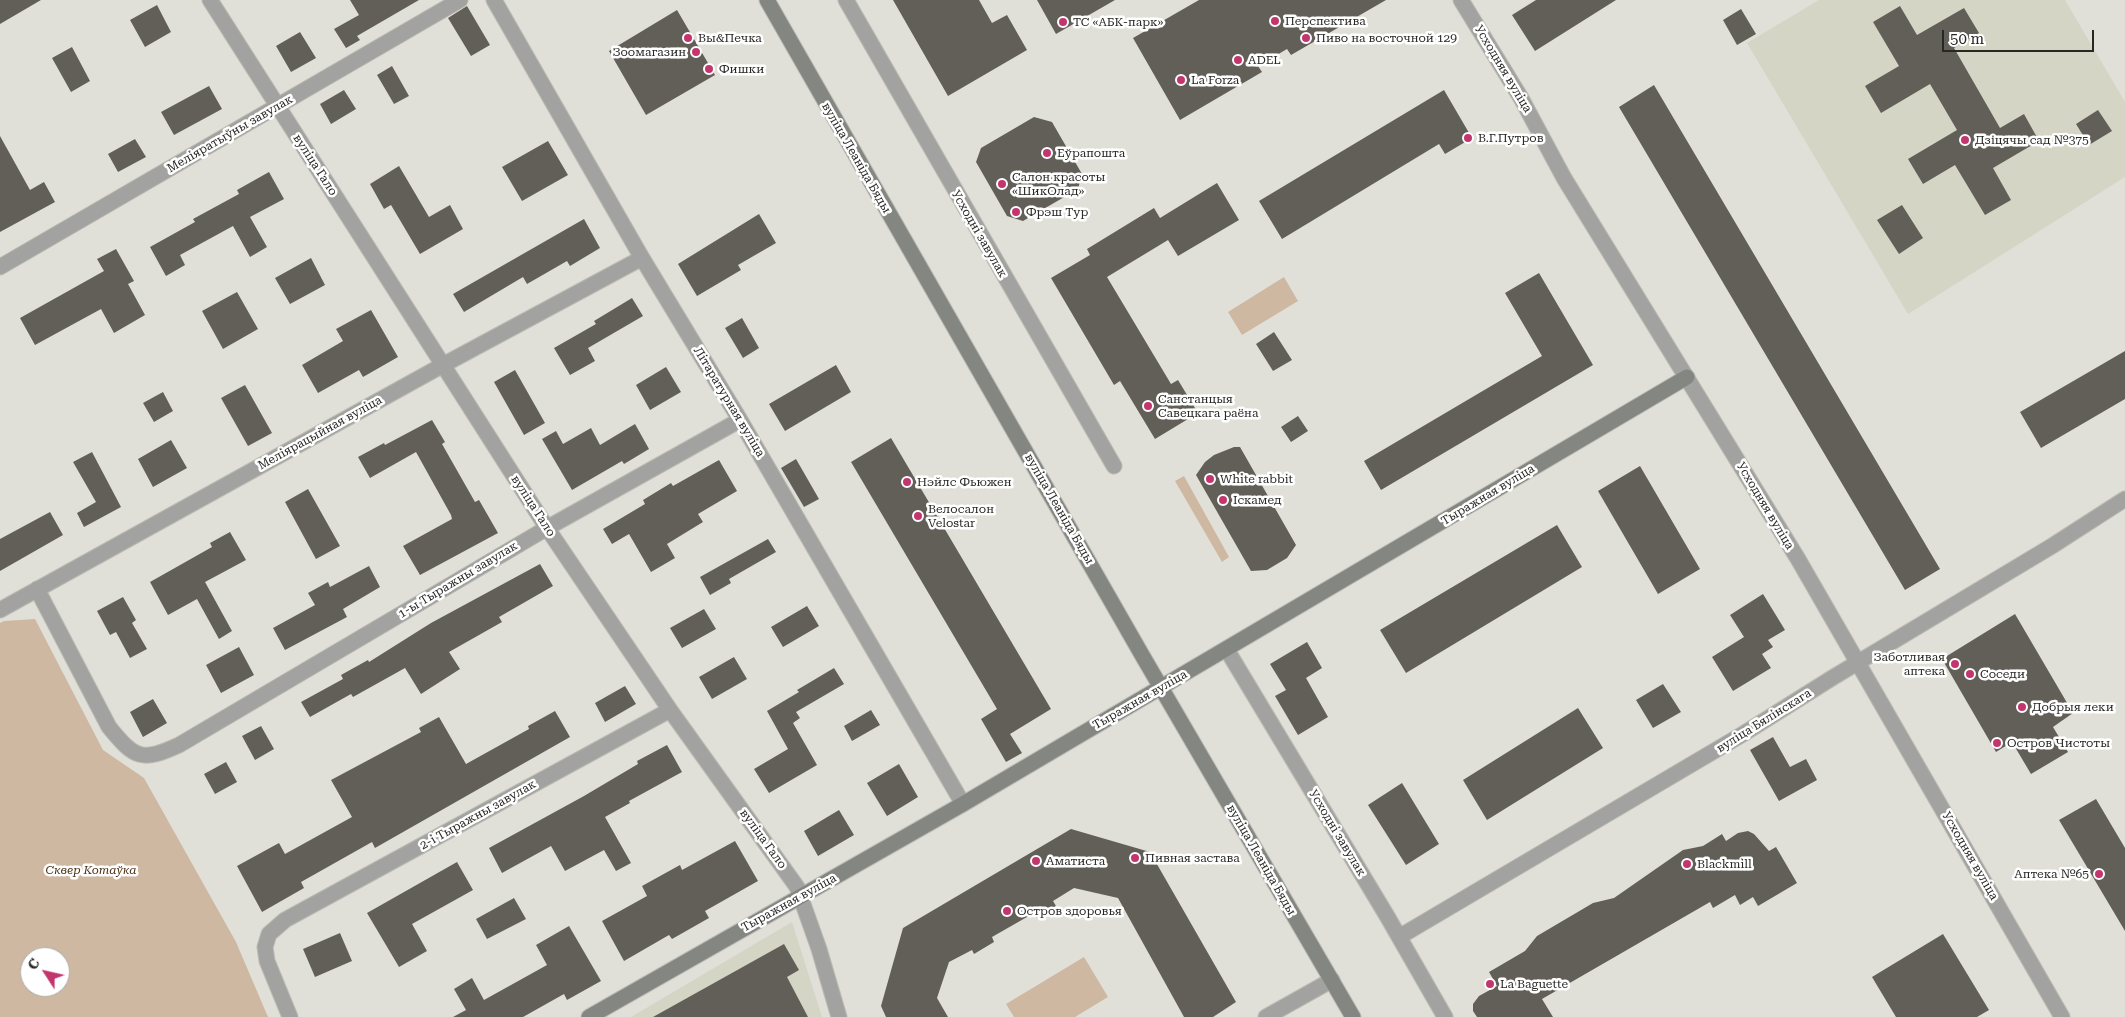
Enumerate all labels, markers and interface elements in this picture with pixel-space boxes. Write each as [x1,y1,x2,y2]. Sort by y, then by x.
place label: Перспектива [1285,14,1366,28]
place label: ТС «АБК-парк» [1073,15,1163,29]
marker: Перспектива [1269,15,1281,27]
marker: ТС «АБК-парк» [1057,16,1069,28]
scale bar [1945,20,2098,52]
street label: Усходняя вуліца [1471,23,1535,115]
text: 50 m [1950,30,1984,48]
place label: Вы&Печка [698,31,762,45]
place label: Пиво на восточной 129 [1316,31,1457,45]
marker: Вы&Печка [682,32,694,44]
marker: Пиво на восточной 129 [1300,32,1312,44]
place label: Зоомагазин [612,45,686,59]
marker: Зоомагазин [690,46,702,58]
place label: ADEL [1248,53,1281,67]
marker: ADEL [1232,54,1244,66]
place label: Фишки [719,62,764,76]
marker: Фишки [703,63,715,75]
place label: La Forza [1191,73,1239,87]
marker: La Forza [1175,74,1187,86]
street label: Меліяратыўны завулак [165,92,295,176]
street label: вуліца Леаніда Бяды [818,100,894,216]
place label: В.Г.Путров [1478,131,1544,145]
street label: вуліца Гало [290,132,340,198]
marker: В.Г.Путров [1462,132,1474,144]
place label: Дзіцячы сад №375 [1975,133,2089,147]
marker: Дзіцячы сад №375 [1959,134,1971,146]
place label: Еўрапошта [1057,146,1125,160]
marker: Еўрапошта [1041,147,1053,159]
place label: Салон красоты «ШикОлад» [1012,170,1105,198]
marker: Салон красоты «ШикОлад» [996,178,1008,190]
street label: Усходні завулак [948,188,1010,280]
place label: Фрэш Тур [1026,205,1088,219]
marker: Фрэш Тур [1010,206,1022,218]
street label: Літаратурная вуліца [690,344,768,460]
place label: Санстанцыя Савецкага раёна [1158,392,1258,420]
street label: Меліярацыйная вуліца [256,393,384,473]
marker: Санстанцыя Савецкага раёна [1142,400,1154,412]
street label: вуліца Леаніда Бяды [1021,451,1097,567]
street label: Усходняя вуліца [1733,460,1797,552]
street label: Тыражная вуліца [1439,461,1537,529]
place label: White rabbit [1220,472,1293,486]
street label: вуліца Гало [508,473,558,539]
marker: White rabbit [1204,473,1216,485]
place label: Нэйлс Фьюжен [917,475,1011,489]
marker: Нэйлс Фьюжен [901,476,913,488]
place label: Іскамед [1233,493,1282,507]
marker: Іскамед [1217,494,1229,506]
place label: Велосалон Velostar [928,502,994,530]
marker: Велосалон Velostar [912,510,924,522]
street label: 1-ы Тыражны завулак [396,539,520,621]
place label: Заботливая аптека [1874,650,1945,678]
marker: Заботливая аптека [1949,658,1961,670]
street label: Тыражная вуліца [1090,667,1190,733]
place label: Соседи [1980,667,2025,681]
marker: Соседи [1964,668,1976,680]
street label: вуліца Бялінскага [1714,686,1814,756]
place label: Добрыя леки [2032,700,2114,714]
marker: Добрыя леки [2016,701,2028,713]
place label: Остров Чистоты [2007,736,2110,750]
marker: Остров Чистоты [1991,737,2003,749]
street label: 2-і Тыражны завулак [417,777,539,853]
street label: Усходні завулак [1306,787,1368,879]
street label: вуліца Леаніда Бяды [1223,802,1299,918]
street label: вуліца Гало [737,806,789,872]
street label: Усходняя вуліца [1939,809,2001,903]
place label: Пивная застава [1145,851,1240,865]
marker: Пивная застава [1129,852,1141,864]
place label: Аматиста [1046,854,1105,868]
marker: Аматиста [1030,855,1042,867]
place label: Blackmill [1697,857,1752,871]
marker: Blackmill [1681,858,1693,870]
park label: Сквер Котаўка [45,863,137,877]
place label: Аптека №65 [2014,867,2089,881]
marker: Аптека №65 [2093,868,2105,880]
street label: Тыражная вуліца [739,871,839,935]
place label: Остров здоровья [1017,904,1122,918]
marker: Остров здоровья [1001,905,1013,917]
north arrow [20,947,70,997]
text: С [24,955,43,973]
place label: La Baguette [1500,977,1568,991]
marker: La Baguette [1484,978,1496,990]

